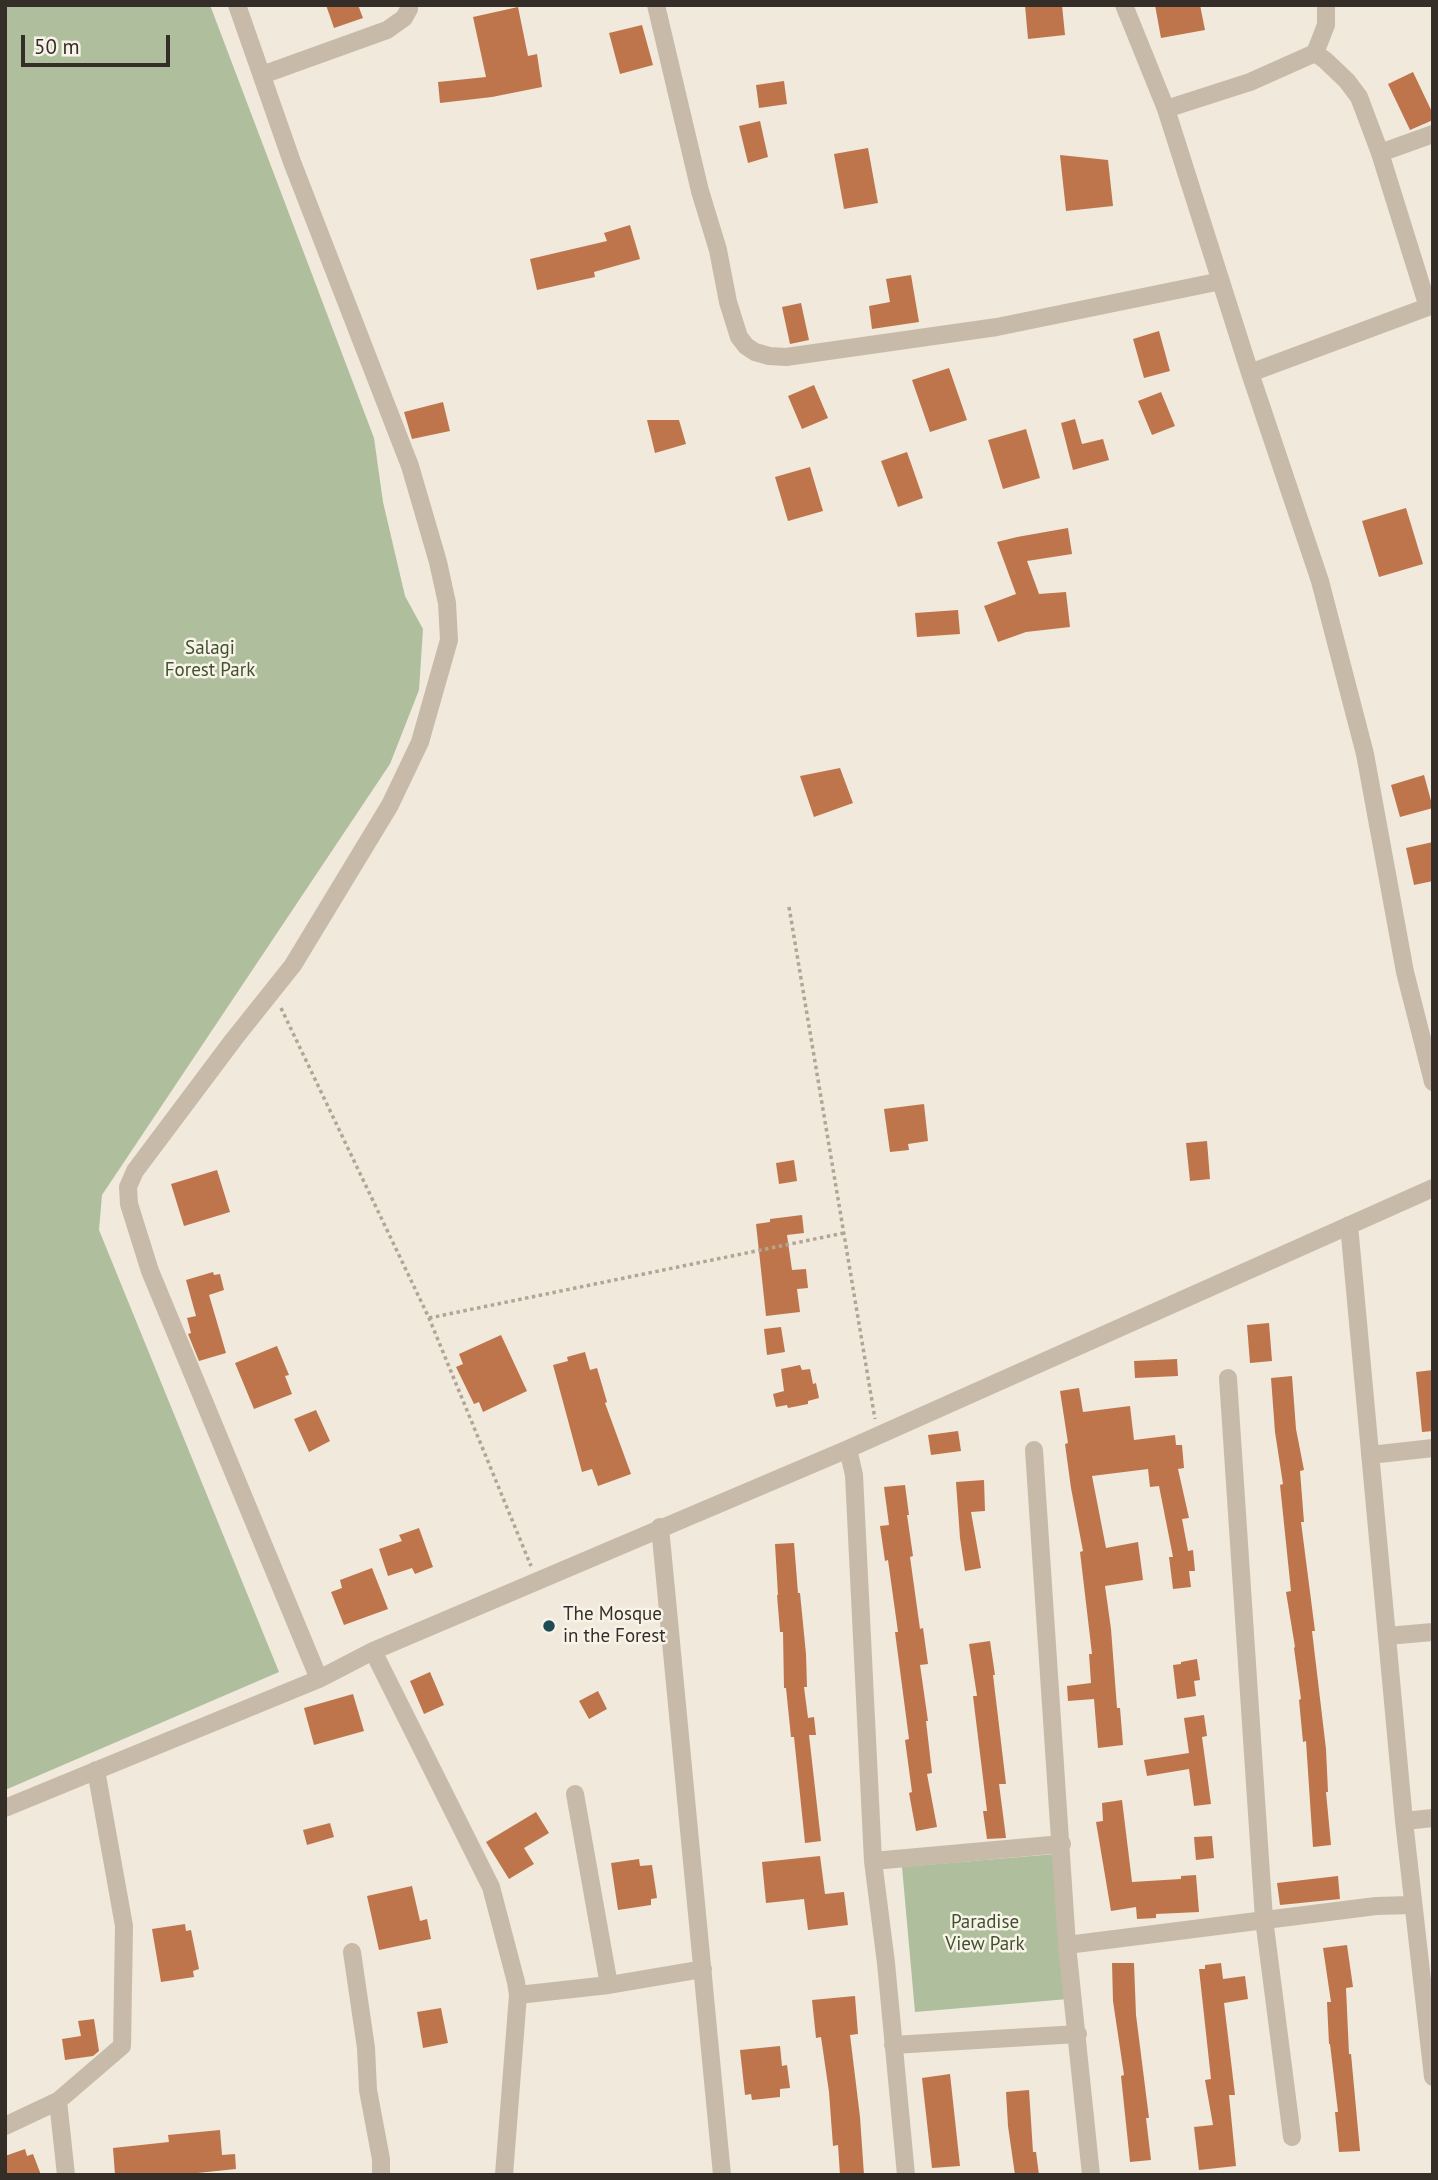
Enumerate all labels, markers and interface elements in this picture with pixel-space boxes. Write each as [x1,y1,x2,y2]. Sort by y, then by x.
scale bar [24,21,173,65]
text: 50 m [34,33,80,60]
park label: Salagi Forest Park [165,638,255,682]
place label: The Mosque in the Forest [563,1604,666,1648]
marker: The Mosque in the Forest [541,1618,557,1634]
park label: Paradise View Park [945,1912,1025,1956]

